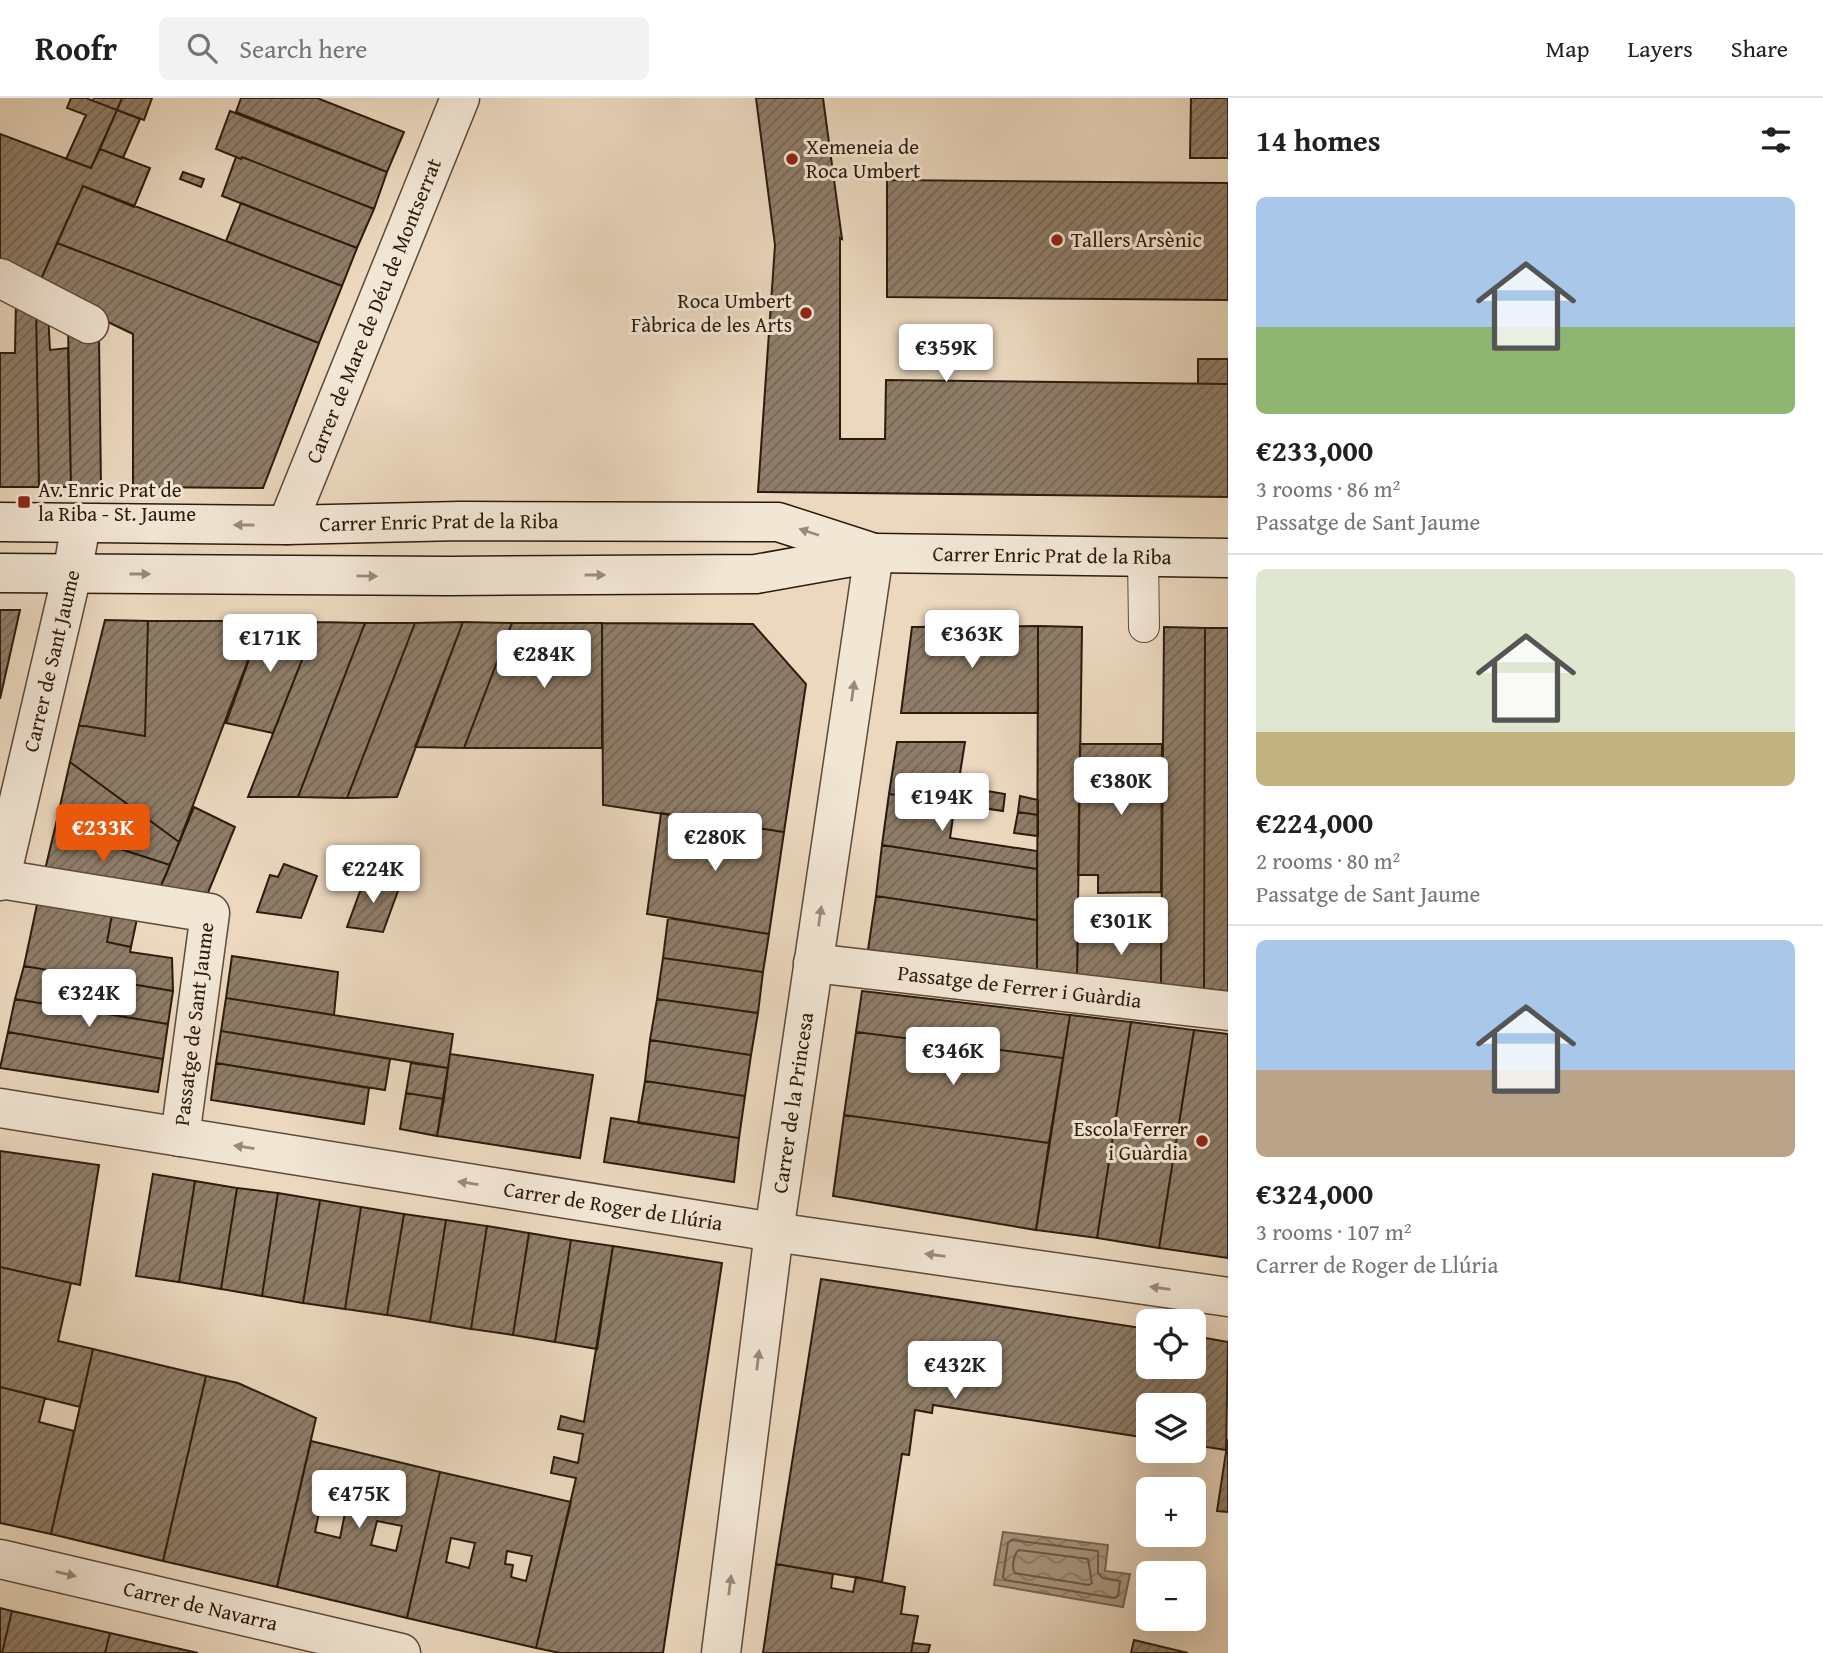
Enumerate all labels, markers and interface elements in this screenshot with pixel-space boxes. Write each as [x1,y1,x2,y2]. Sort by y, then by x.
search box [159,17,649,80]
text: Roofr [35,24,117,72]
icon: search [183,29,221,67]
text: Search here [239,29,368,68]
text: Map [1546,31,1589,66]
text: Layers [1627,31,1693,66]
text: Share [1731,31,1788,66]
text: 14 homes [1256,118,1381,162]
icon: filters [1757,121,1795,159]
place label: Xemeneia de Roca Umbert [806,131,921,186]
marker: Xemeneia de Roca Umbert [784,151,800,167]
street label: Carrer de Mare de Déu de Montserrat [298,153,449,468]
place label: Tallers Arsènic [1071,224,1202,255]
marker: Tallers Arsènic [1049,232,1065,248]
icon: home [1463,243,1589,369]
place label: Roca Umbert Fàbrica de les Arts [631,285,793,340]
marker: Roca Umbert Fàbrica de les Arts [798,305,814,321]
pin: €359K [897,324,995,384]
text: €359K [915,330,977,363]
text: €233,000 [1256,428,1373,472]
text: 3 rooms · 86 m² [1256,472,1400,505]
place label: Av. Enric Prat de la Riba - St. Jaume [38,474,196,529]
marker: Av. Enric Prat de la Riba - St. Jaume [16,494,32,510]
street label: Carrer Enric Prat de la Riba [319,505,559,539]
text: Passatge de Sant Jaume [1256,505,1480,538]
one-way arrow [233,519,255,531]
one-way arrow [798,527,819,537]
street label: Carrer Enric Prat de la Riba [932,538,1172,572]
street label: Carrer de Sant Jaume [15,567,87,755]
one-way arrow [129,568,151,580]
one-way arrow [357,570,379,581]
one-way arrow [584,570,606,581]
pin: €363K [923,610,1021,670]
pin: €171K [221,614,319,674]
icon: home [1463,615,1589,741]
text: €363K [941,616,1003,649]
text: €171K [239,620,301,653]
pin: €284K [495,630,593,690]
text: €284K [513,636,575,669]
one-way arrow [848,680,859,702]
pin: €380K [1072,758,1170,817]
text: €380K [1090,763,1152,796]
pin: €194K [893,774,991,833]
text: €194K [911,779,973,812]
text: €224,000 [1256,800,1373,844]
pin: €233K [54,804,152,864]
text: €233K [72,810,134,843]
pin: €280K [666,814,764,873]
text: €280K [684,819,746,852]
text: 2 rooms · 80 m² [1256,844,1400,877]
pin: €224K [324,846,422,905]
text: €224K [342,851,404,884]
text: Passatge de Sant Jaume [1256,877,1480,910]
pin: €301K [1072,898,1170,957]
text: €301K [1090,903,1152,936]
one-way arrow [815,905,826,927]
street label: Passatge de Sant Jaume [166,920,221,1127]
street label: Passatge de Ferrer i Guàrdia [896,957,1143,1016]
pin: €324K [40,970,138,1029]
text: €324K [58,975,120,1008]
icon: home [1463,986,1589,1112]
street label: Carrer de la Princesa [764,1010,821,1195]
pin: €346K [904,1028,1002,1087]
text: €346K [922,1033,984,1066]
place label: Escola Ferrer i Guàrdia [1074,1113,1188,1168]
marker: Escola Ferrer i Guàrdia [1194,1133,1210,1149]
one-way arrow [233,1141,255,1152]
text: €324,000 [1256,1171,1373,1215]
street label: Carrer de Roger de Llúria [502,1173,725,1239]
one-way arrow [457,1177,479,1188]
text: 3 rooms · 107 m² [1256,1215,1411,1248]
text: Carrer de Roger de Llúria [1256,1248,1498,1281]
one-way arrow [924,1250,946,1261]
one-way arrow [1149,1282,1171,1293]
map controls [1136,1309,1206,1631]
button: locate [1136,1309,1206,1379]
pin: €432K [906,1342,1004,1401]
text: €432K [924,1347,986,1380]
one-way arrow [752,1348,763,1370]
button: layers [1136,1393,1206,1463]
pin: €475K [310,1470,408,1530]
text: €475K [328,1476,390,1509]
button: + [1136,1477,1206,1547]
button: − [1136,1561,1206,1631]
one-way arrow [56,1569,78,1580]
street label: Carrer de Navarra [120,1572,281,1639]
one-way arrow [724,1574,735,1596]

